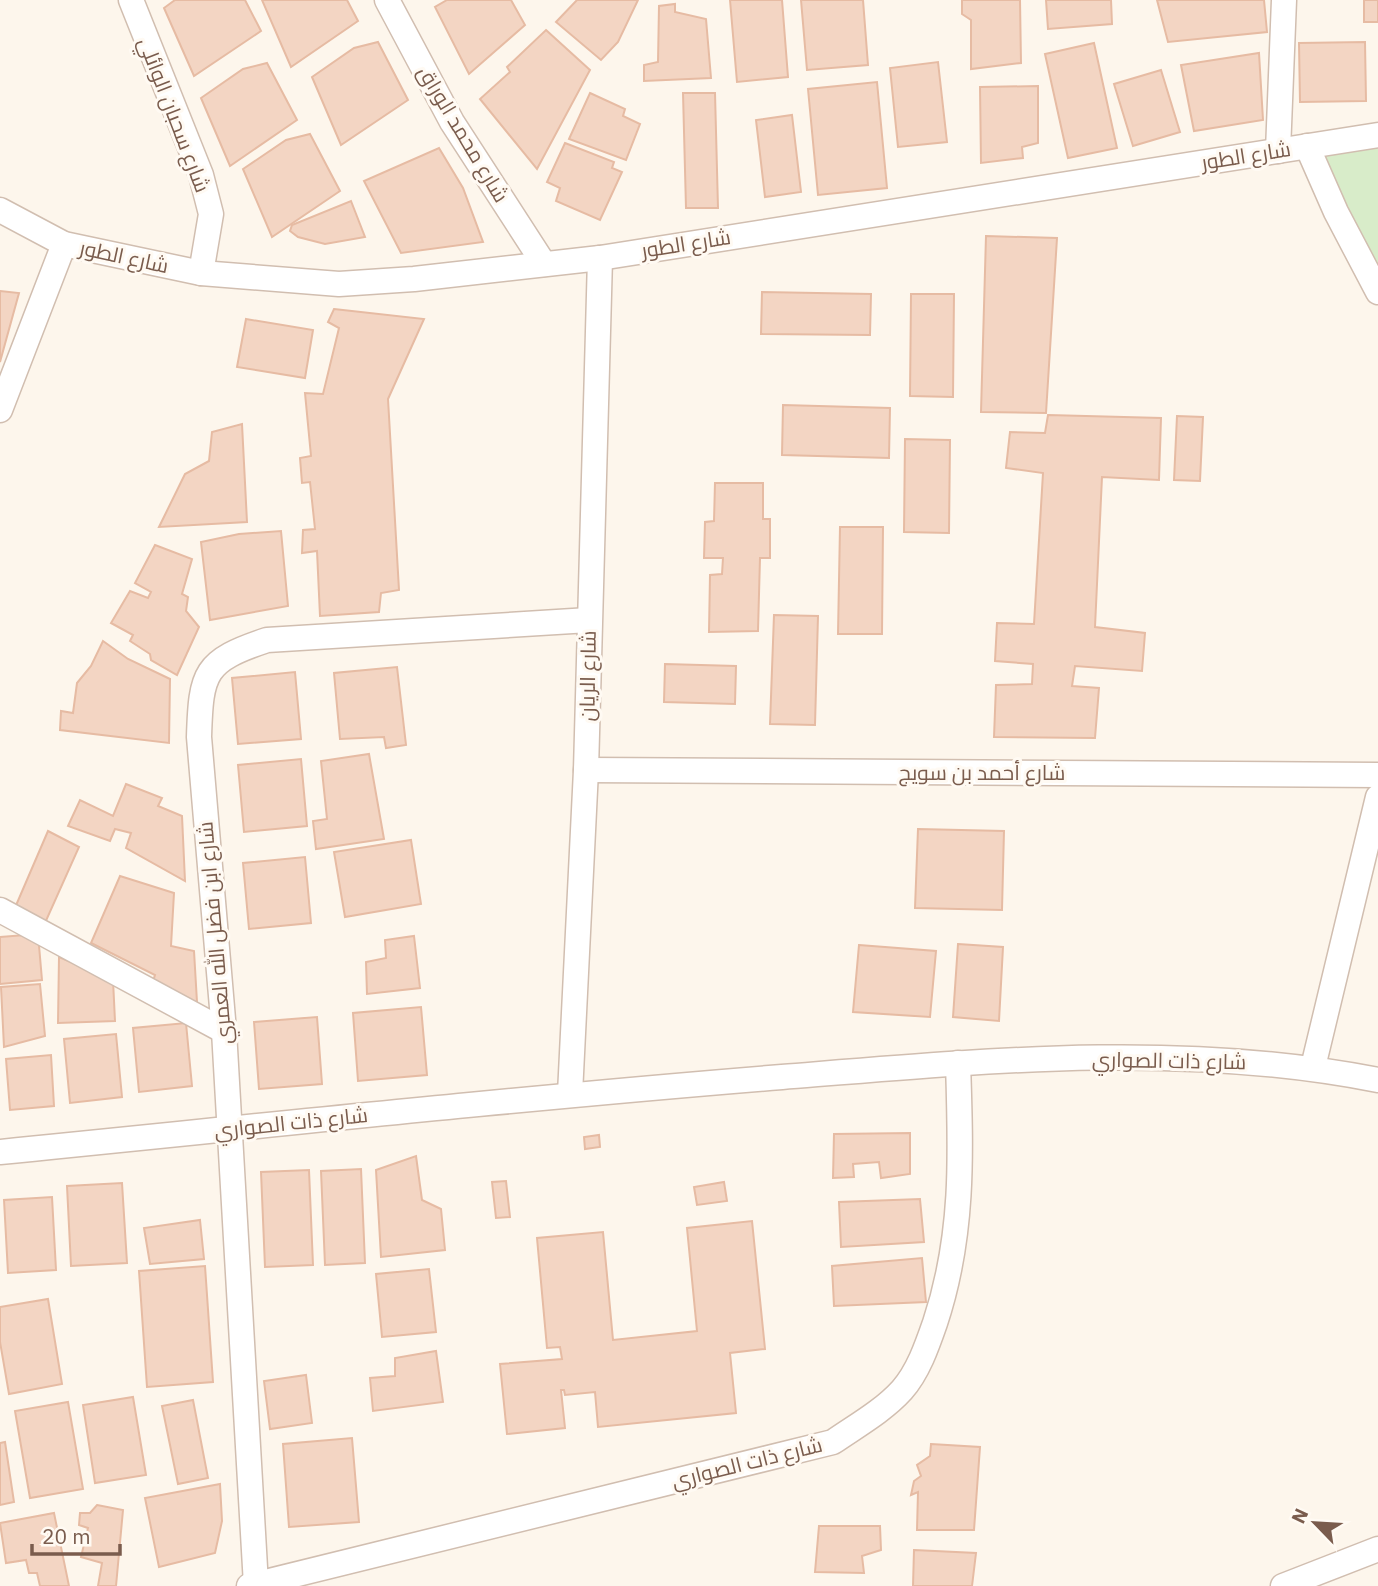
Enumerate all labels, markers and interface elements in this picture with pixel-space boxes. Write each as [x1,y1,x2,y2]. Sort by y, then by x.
street label: شارع سحبان الوائلي [130,33,217,197]
street label: شارع محمد الوراق [411,60,516,208]
street label: شارع الطور [1198,134,1293,177]
street label: شارع الطور [638,222,733,265]
street label: شارع الطور [76,233,171,280]
street label: شارع الريان [572,630,603,722]
street label: شارع أحمد بن سويج [899,758,1065,787]
street label: شارع ابن فضل الله العمري [190,820,241,1046]
street label: شارع ذات الصواري [1092,1045,1246,1078]
street label: شارع ذات الصواري [213,1100,369,1147]
street label: شارع ذات الصواري [668,1430,826,1497]
north arrow [1280,1488,1350,1558]
text: N [1286,1505,1313,1527]
scale bar [32,1512,119,1556]
text: 20 m [42,1522,91,1550]

